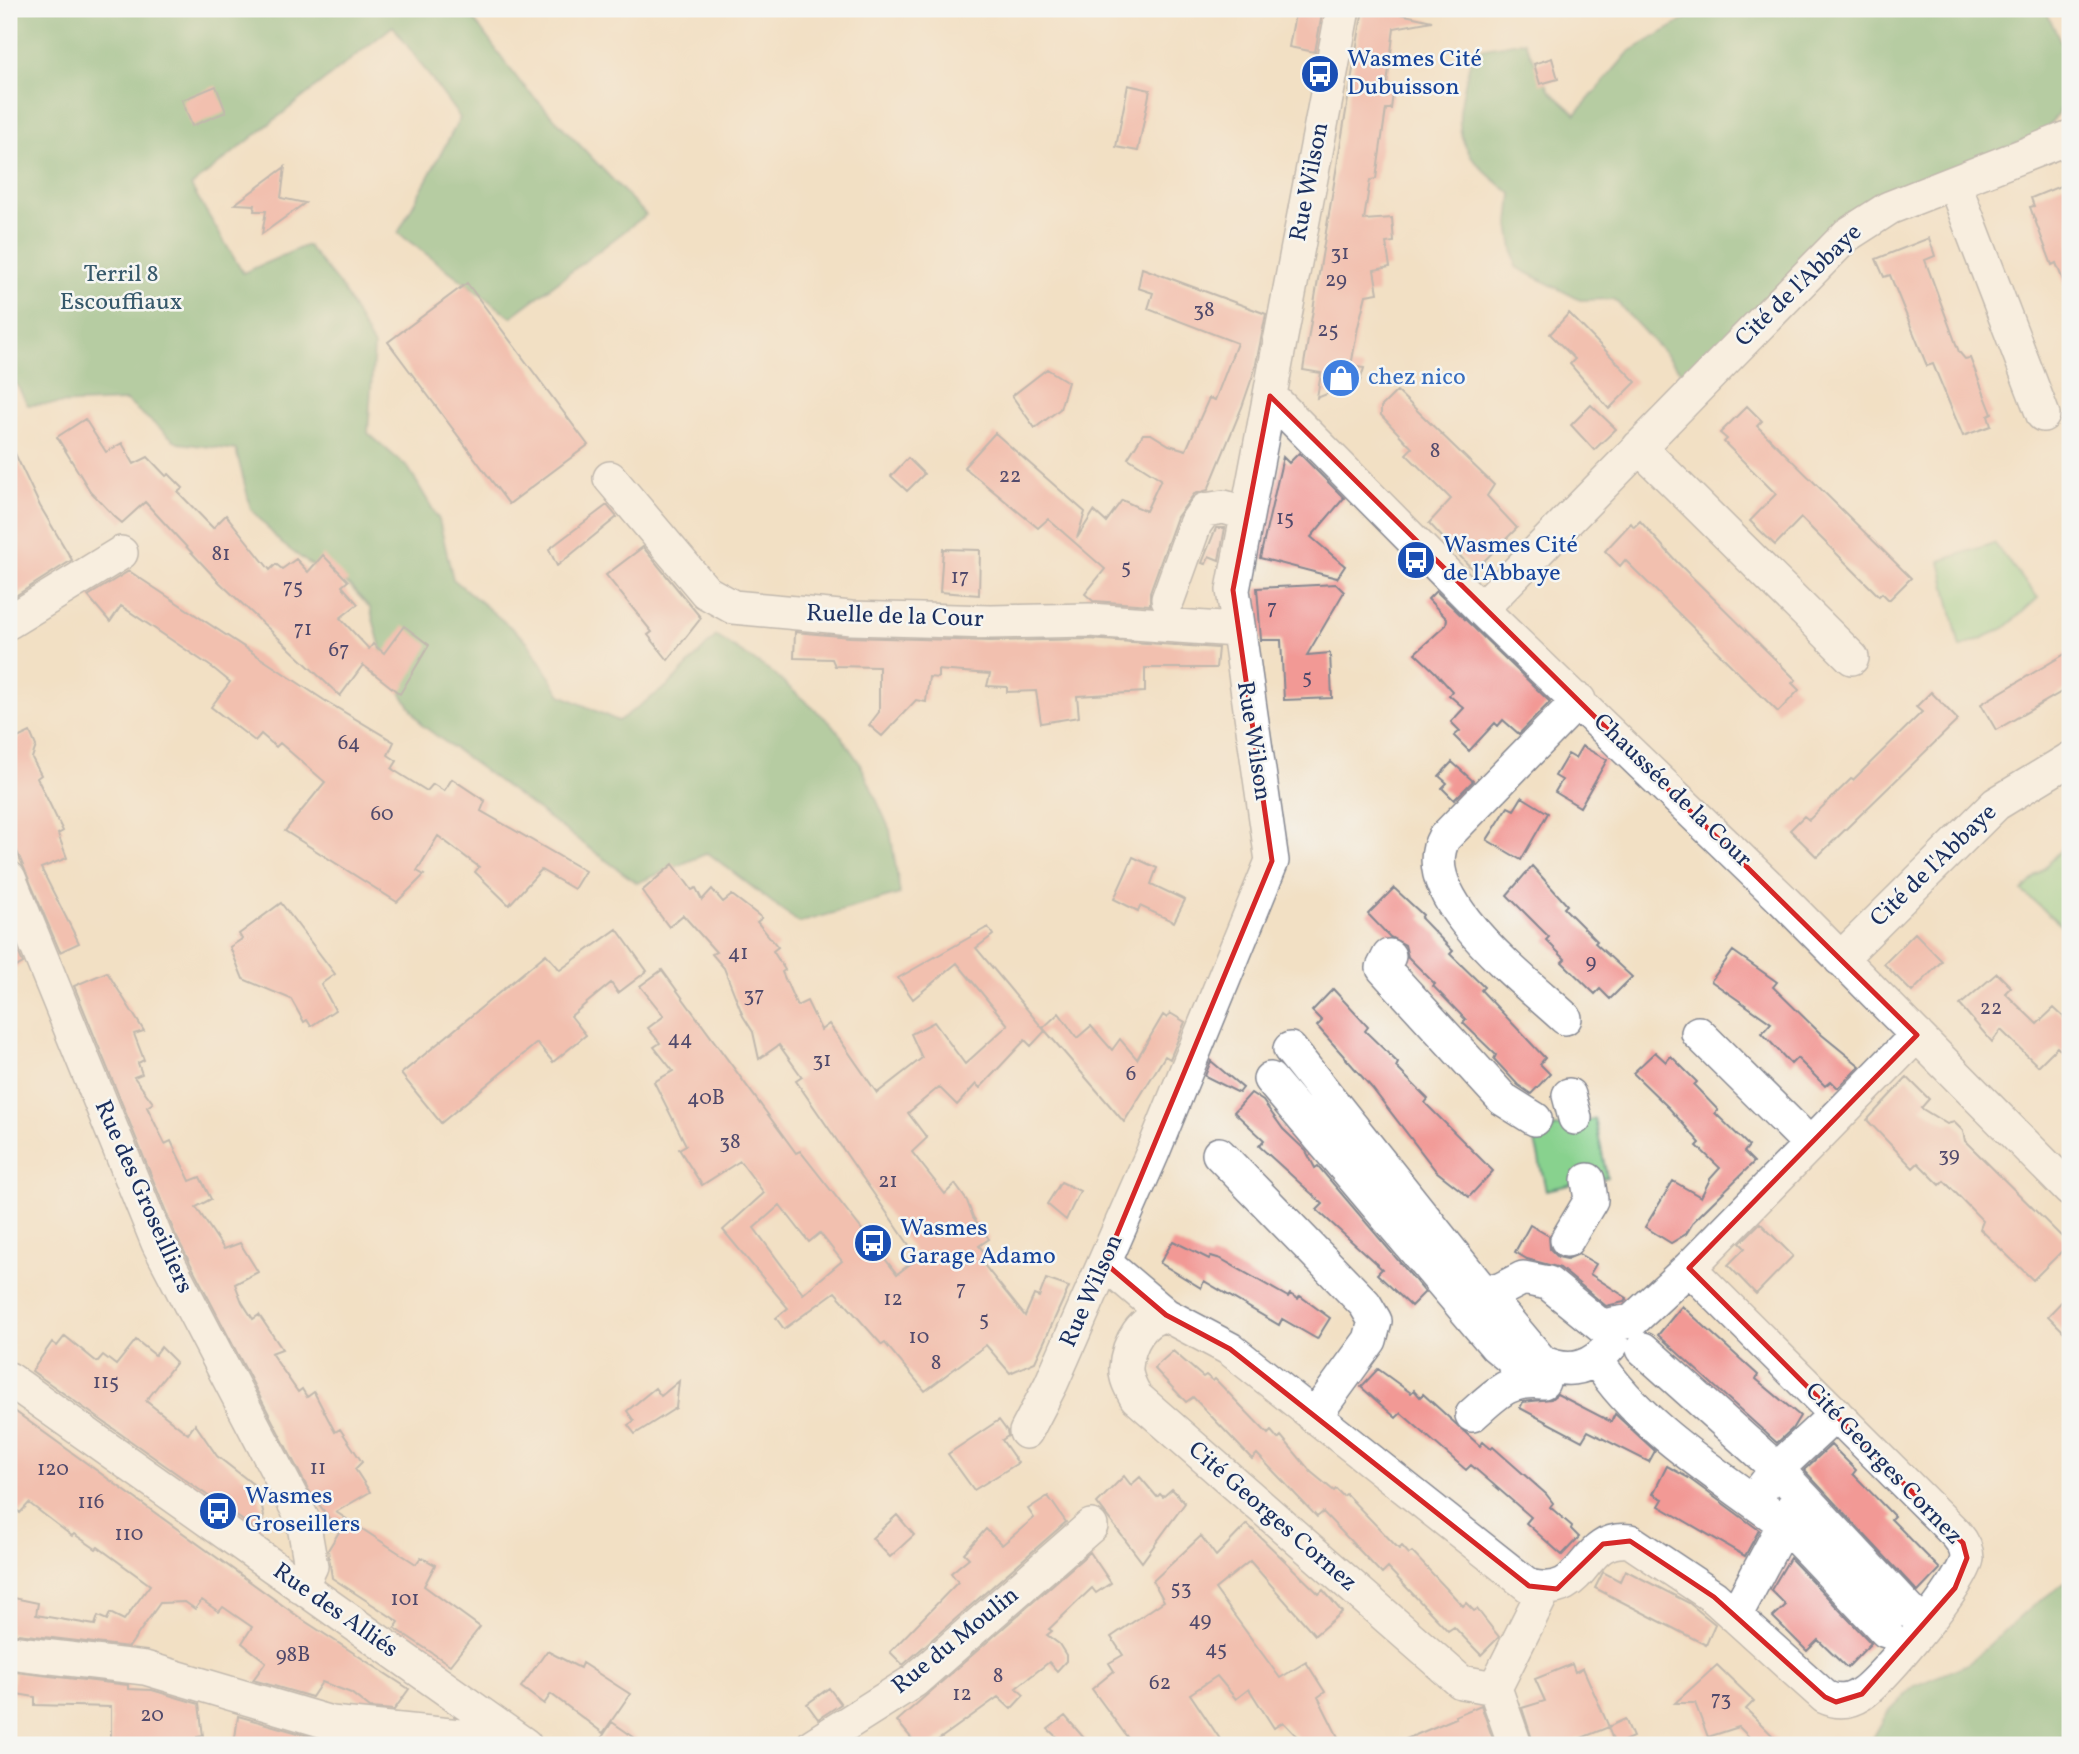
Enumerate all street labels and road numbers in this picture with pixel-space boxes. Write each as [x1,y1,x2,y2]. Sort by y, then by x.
street label: Rue Wilson [1282,120,1338,244]
street label: Cité de l'Abbaye [1728,217,1870,355]
street label: Ruelle de la Cour [806,597,984,637]
street label: Rue Wilson [1227,679,1279,803]
street label: Chaussée de la Cour [1585,706,1759,876]
street label: Cité de l'Abbaye [1863,797,2005,935]
street label: Rue des Groseilliers [85,1095,201,1299]
street label: Rue Wilson [1052,1229,1132,1353]
street label: Cité Georges Cornez [1796,1375,1970,1553]
street label: Cité Georges Cornez [1180,1434,1364,1600]
street label: Rue des Alliés [265,1555,405,1667]
street label: Rue du Moulin [885,1579,1027,1703]

